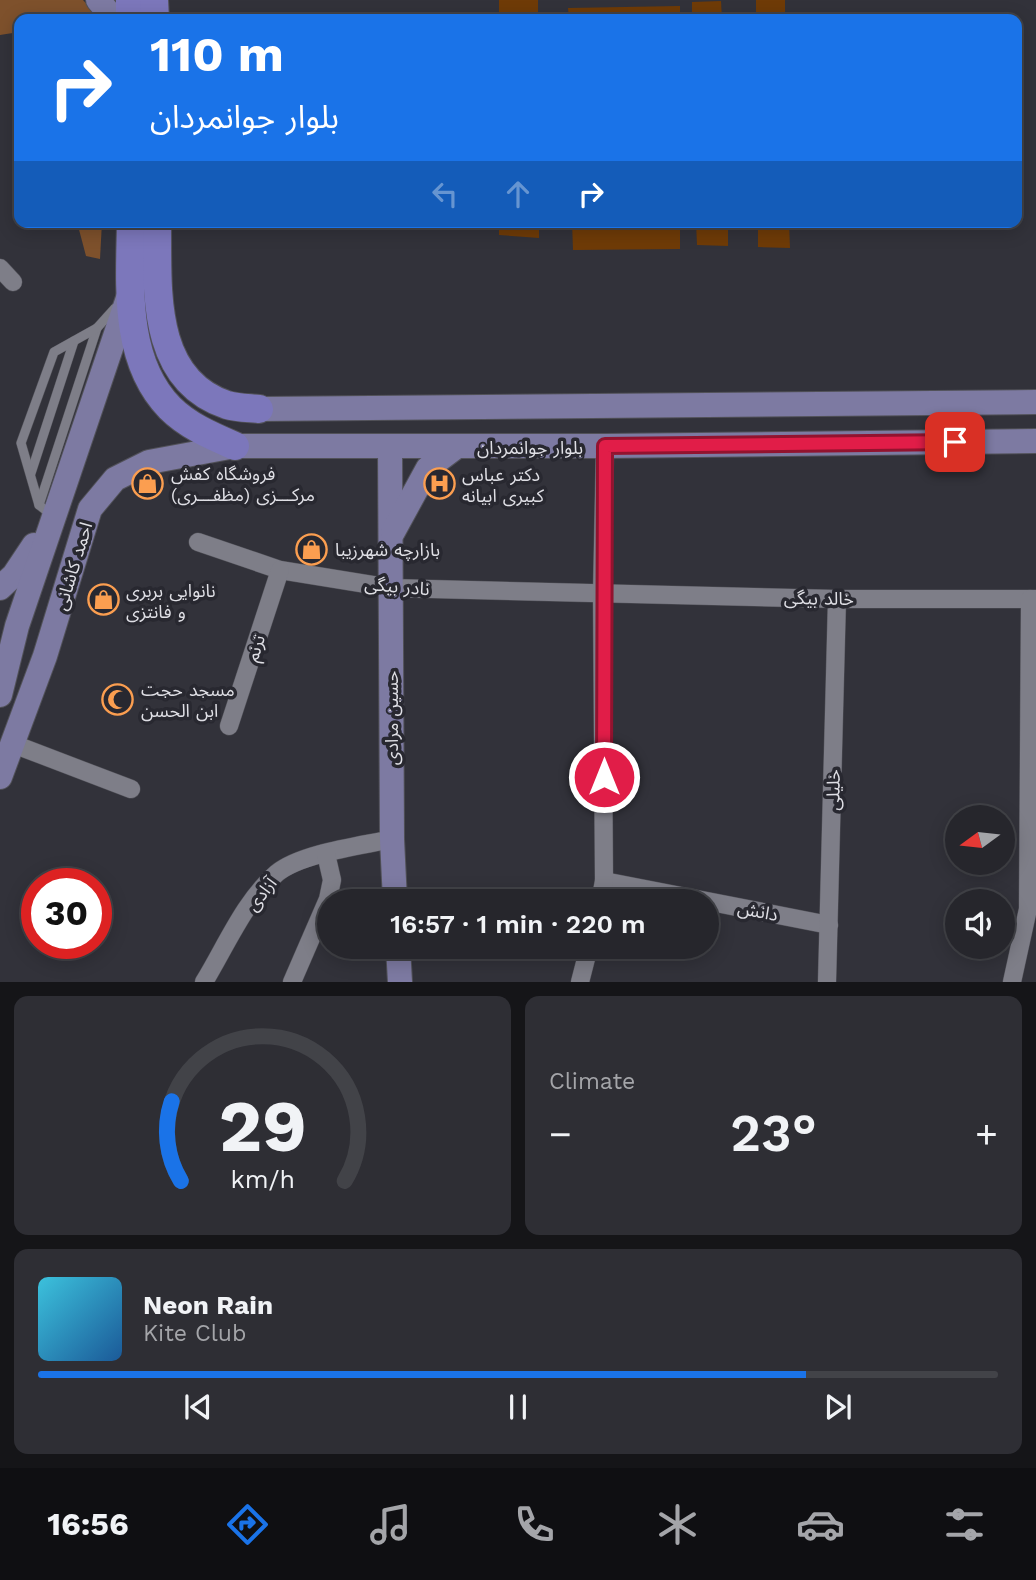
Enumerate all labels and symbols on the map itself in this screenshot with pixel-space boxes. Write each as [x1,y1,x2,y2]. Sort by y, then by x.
pin [925,412,985,472]
street label: بلوار جوانمردان [477,437,583,459]
place label: فروشگاه کفش مرکـــزی (مظفـــری) [171,463,315,506]
place label: دکتر عباس کبیری ابیانه [462,464,545,507]
shop icon: فروشگاه کفش مرکـــزی (مظفـــری) [131,466,165,500]
hospital icon: دکتر عباس کبیری ابیانه [422,467,456,501]
street label: احمد کاشانی [50,519,97,613]
shop icon: بازارچه شهرزیبا [295,532,329,566]
place label: بازارچه شهرزیبا [335,539,440,561]
street label: نادر بیگی [363,573,430,600]
place label: نانوایی بربری و فانتزی [126,580,216,623]
shop icon: نانوایی بربری و فانتزی [86,583,120,617]
street label: خالد بیگی [784,587,854,610]
street label: ترنم [241,632,272,665]
street label: حسین مرادی [381,671,403,765]
place label: مسجد حجت ابن الحسن [141,679,235,722]
mosque icon: مسجد حجت ابن الحسن [101,682,135,716]
position arrow [567,740,641,814]
street label: خلیلی [822,769,845,811]
north arrow [945,805,1015,875]
speed limit sign: 30 [21,868,112,959]
street label: آزادی [241,872,282,916]
street label: دانش [736,897,780,926]

